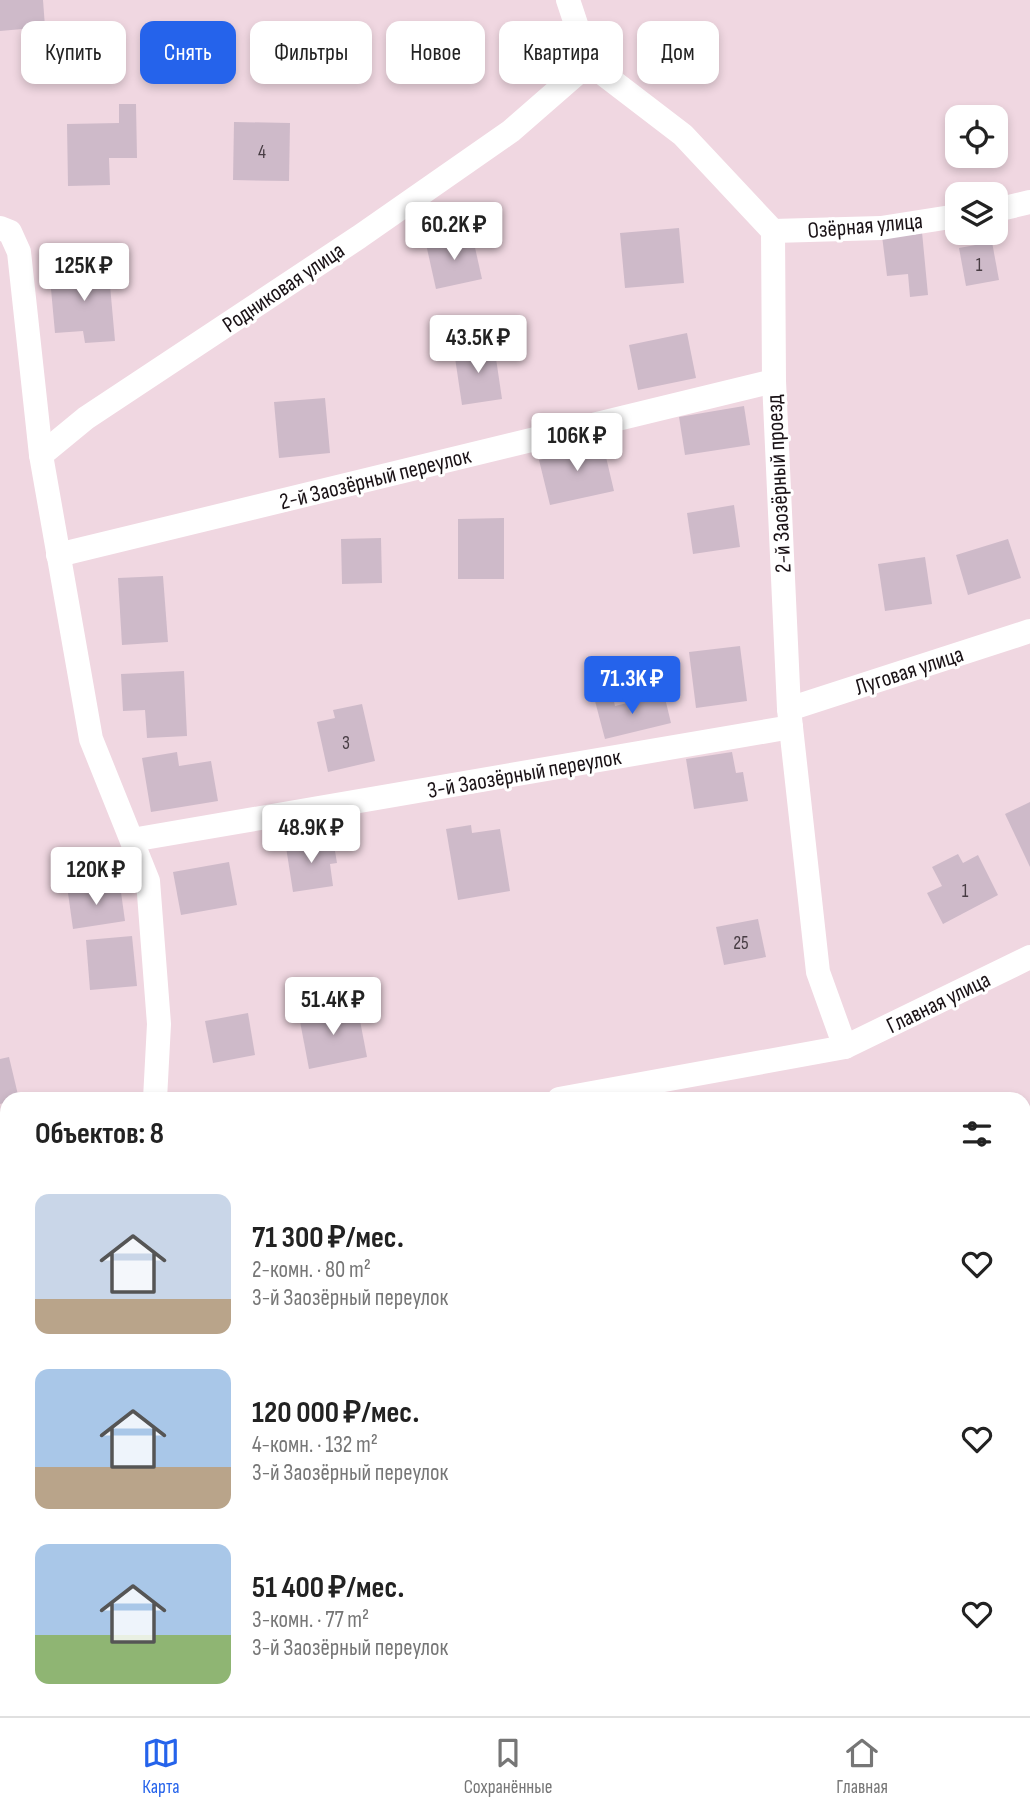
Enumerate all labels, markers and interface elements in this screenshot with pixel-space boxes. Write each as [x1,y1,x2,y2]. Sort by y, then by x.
chip: Купить [21,21,126,84]
chip: Снять [140,21,236,84]
chip: Фильтры [250,21,372,84]
chip: Новое [386,21,485,84]
chip: Квартира [499,21,623,84]
chip: Дом [637,21,719,84]
map controls [945,105,1008,245]
button: locate [945,105,1008,168]
house number: 4 [258,141,266,164]
button: layers [945,182,1008,245]
pin: 60.2K ₽ [389,202,519,262]
street label: Озёрная улица [806,207,924,245]
text: 60.2K ₽ [421,211,487,239]
street label: Родниковая улица [217,237,350,339]
pin: 125K ₽ [27,244,141,303]
text: 125K ₽ [55,252,113,280]
house number: 1 [976,254,983,277]
pin: 43.5K ₽ [413,316,543,375]
text: 43.5K ₽ [446,324,510,352]
street label: 2-й Заозёрный проезд [760,394,798,574]
pin: 106K ₽ [520,414,634,473]
text: 106K ₽ [547,422,607,450]
street label: 2-й Заозёрный переулок [277,442,474,516]
street label: Луговая улица [852,640,967,702]
pin: 71.3K ₽ [567,656,697,716]
text: 71.3K ₽ [600,665,664,693]
house number: 3 [342,732,350,755]
street label: 3-й Заозёрный переулок [425,743,624,805]
pin: 48.9K ₽ [246,806,376,865]
text: 48.9K ₽ [278,814,344,842]
pin: 120K ₽ [39,848,153,907]
text: 120K ₽ [67,856,125,884]
house number: 1 [962,880,969,903]
house number: 25 [733,932,749,955]
street label: Главная улица [882,966,995,1040]
pin: 51.4K ₽ [268,978,398,1037]
text: 51.4K ₽ [301,986,365,1014]
icon: filters [958,1115,996,1153]
text: Объектов: 8 [35,1116,164,1152]
text: 71 300 ₽/мес. [252,1220,404,1256]
icon: home [91,1222,175,1306]
icon: heart [958,1245,996,1283]
text: 2-комн. · 80 m² [252,1256,371,1284]
text: 3-й Заозёрный переулок [252,1284,448,1312]
text: 120 000 ₽/мес. [252,1395,419,1431]
icon: home [91,1397,175,1481]
icon: heart [958,1420,996,1458]
text: 4-комн. · 132 m² [252,1431,378,1459]
text: 3-й Заозёрный переулок [252,1459,448,1487]
text: 51 400 ₽/мес. [252,1570,404,1606]
icon: home [91,1572,175,1656]
icon: heart [958,1595,996,1633]
text: 3-комн. · 77 m² [252,1606,369,1634]
text: 3-й Заозёрный переулок [252,1634,448,1662]
tab: Карта [142,1734,180,1799]
tab: Сохранённые [464,1734,552,1799]
tab: Главная [836,1734,888,1799]

